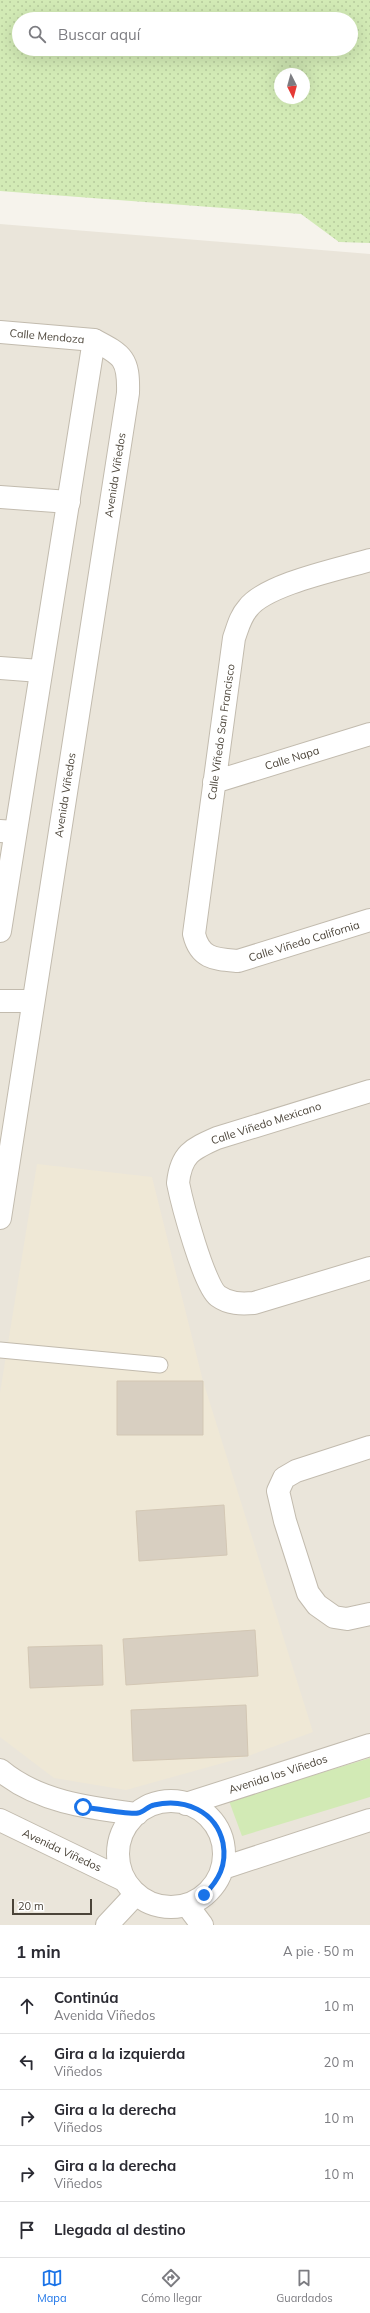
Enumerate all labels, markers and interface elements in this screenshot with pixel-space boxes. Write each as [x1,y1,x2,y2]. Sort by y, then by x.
search box [12,12,358,56]
icon: search [26,23,48,45]
text: Buscar aquí [58,25,140,44]
north arrow [274,68,310,104]
street label: Calle Mendoza [9,326,85,346]
street label: Avenida Viñedos [101,432,129,518]
street label: Calle Viñedo San Francisco [205,663,237,801]
street label: Calle Napa [263,743,321,773]
street label: Avenida Viñedos [51,752,79,838]
street label: Calle Viñedo California [247,917,361,965]
street label: Calle Viñedo Mexicano [209,1099,323,1147]
street label: Avenida los Viñedos [227,1751,329,1797]
route start [74,1798,92,1816]
street label: Avenida Viñedos [20,1826,104,1874]
route end [195,1886,213,1904]
scale bar [12,1897,92,1916]
text: 20 m [18,1899,44,1913]
text: 1 min [16,1941,61,1962]
text: A pie · 50 m [283,1943,354,1959]
text: Continúa [54,1988,119,2007]
icon: ahead [16,1995,38,2017]
text: 10 m [324,1998,354,2014]
text: Avenida Viñedos [54,2007,155,2023]
text: Gira a la izquierda [54,2044,185,2063]
icon: left [16,2051,38,2073]
text: 20 m [324,2054,354,2070]
text: Viñedos [54,2063,103,2079]
text: Gira a la derecha [54,2100,176,2119]
icon: right [16,2107,38,2129]
text: 10 m [324,2110,354,2126]
text: Viñedos [54,2119,103,2135]
text: Gira a la derecha [54,2156,176,2175]
icon: right [16,2163,38,2185]
text: 10 m [324,2166,354,2182]
text: Viñedos [54,2175,103,2191]
icon: arrive [16,2219,38,2241]
text: Llegada al destino [54,2220,186,2239]
tab: Mapa [37,2267,67,2305]
tab: Cómo llegar [141,2267,202,2305]
tab: Guardados [276,2267,333,2305]

